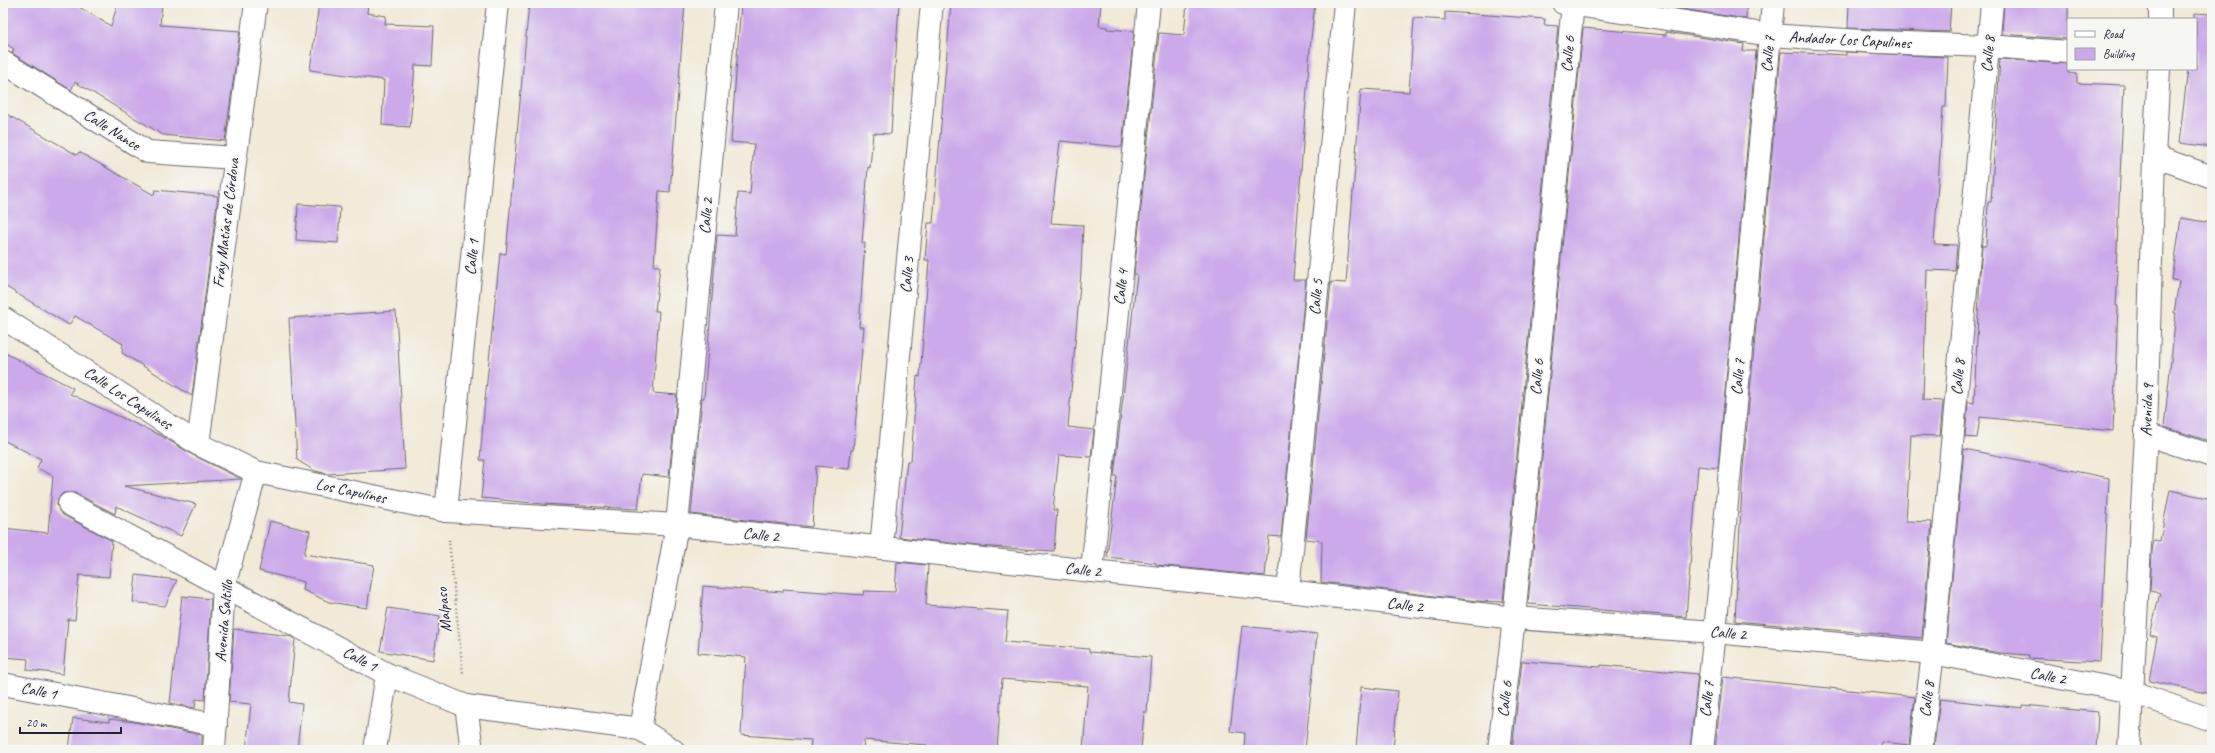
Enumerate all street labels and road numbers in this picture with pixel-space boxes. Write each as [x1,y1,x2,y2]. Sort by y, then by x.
street label: Andador Los Capulines [1789,27,1913,53]
street label: Calle 8 [1976,33,2000,73]
street label: Calle 6 [1556,34,1580,73]
street label: Calle 7 [1756,34,1780,73]
street label: Calle Nance [80,105,145,156]
street label: Fráy Matías de Córdova [208,156,244,289]
street label: Calle 2 [694,195,718,235]
street label: Calle 1 [460,237,484,276]
street label: Calle 3 [895,254,919,294]
street label: Calle 4 [1109,266,1133,306]
street label: Calle 5 [1304,277,1328,316]
street label: Calle 8 [1946,356,1970,396]
street label: Calle 6 [1525,357,1549,396]
street label: Calle 7 [1726,357,1750,396]
street label: Calle Los Capulines [80,362,177,435]
street label: Avenida 9 [2136,382,2158,437]
street label: Los Capulines [314,474,390,509]
street label: Calle 2 [742,523,782,547]
street label: Calle 2 [1064,558,1104,582]
street label: Avenida Saltillo [210,578,238,663]
street label: Malpaso [432,585,456,633]
street label: Calle 2 [1386,593,1426,617]
street label: Calle 2 [1709,621,1749,645]
street label: Calle 1 [339,642,381,677]
street label: Calle 2 [2028,663,2069,690]
street label: Calle 1 [19,678,59,704]
street label: Calle 8 [1915,678,1939,718]
street label: Calle 6 [1493,679,1517,718]
street label: Calle 7 [1695,679,1719,718]

